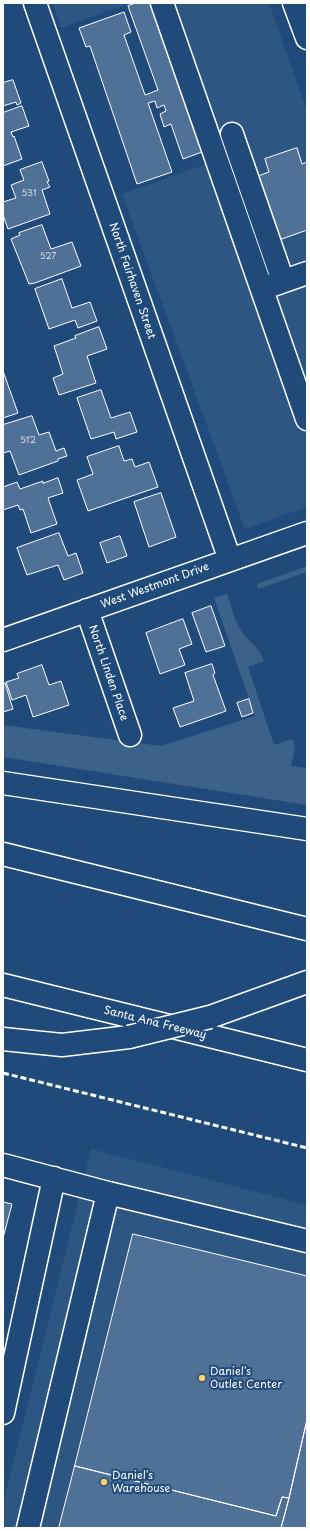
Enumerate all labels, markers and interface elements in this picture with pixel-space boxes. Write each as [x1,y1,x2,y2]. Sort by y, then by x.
house number: 531 [21,189,37,199]
street label: North Fairhaven Street [106,221,158,341]
house number: 527 [40,252,56,262]
house number: 512 [20,436,36,446]
street label: West Westmont Drive [99,560,211,612]
street label: North Linden Place [85,623,131,723]
street label: Santa Ana Freeway [102,1004,208,1042]
place label: Daniel's Outlet Center [210,1365,282,1391]
marker: Daniel's Outlet Center [197,1373,207,1383]
place label: Daniel's Warehouse [112,1469,171,1495]
marker: Daniel's Warehouse [99,1477,109,1487]

